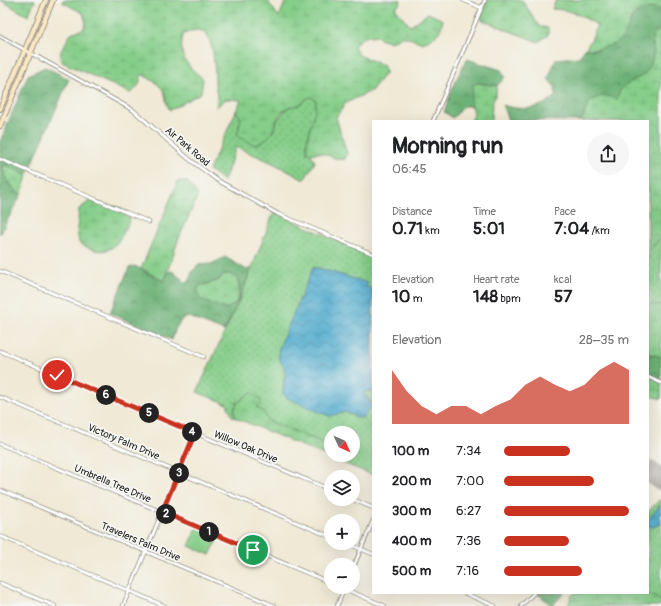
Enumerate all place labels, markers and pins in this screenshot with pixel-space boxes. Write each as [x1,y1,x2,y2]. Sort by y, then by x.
pin [40,358,74,392]
pin: 6 [96,385,116,405]
pin: 5 [139,403,159,423]
pin: 4 [182,422,202,442]
pin: 3 [169,463,189,483]
pin: 2 [156,504,176,524]
pin: 1 [199,522,219,542]
pin [236,533,270,567]

